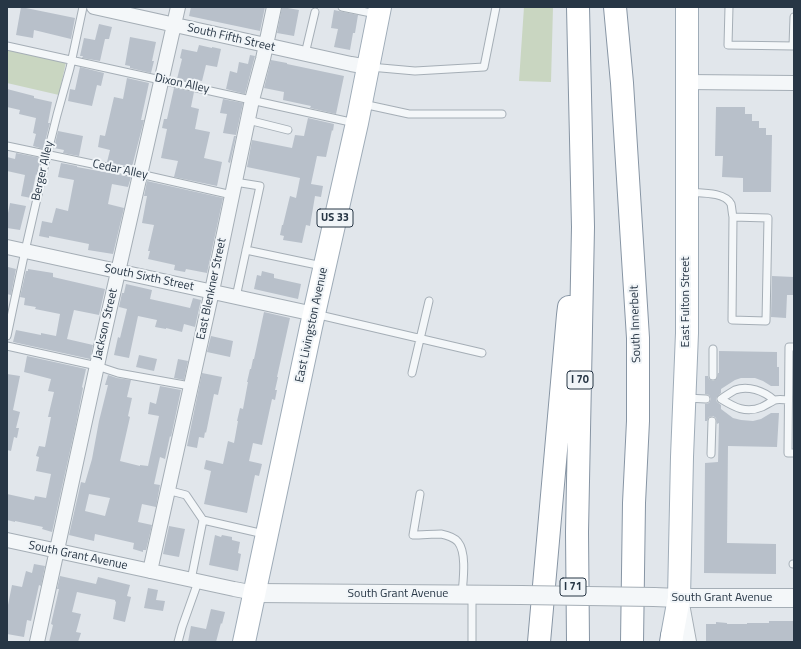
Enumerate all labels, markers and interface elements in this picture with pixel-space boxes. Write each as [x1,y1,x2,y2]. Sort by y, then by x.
street label: South Fifth Street [186,21,276,55]
street label: Dixon Alley [153,71,211,97]
street label: Berger Alley [29,140,57,202]
street label: Cedar Alley [91,157,149,183]
road number: US 33 [317,209,353,227]
street label: East Blenkner Street [194,237,230,341]
street label: East Fulton Street [679,257,693,347]
street label: South Sixth Street [103,261,195,295]
street label: East Livingston Avenue [293,266,331,384]
street label: South Innerbelt [627,285,645,363]
street label: Jackson Street [91,287,121,361]
road number: I 70 [567,371,593,389]
street label: South Grant Avenue [27,538,129,574]
road number: I 71 [560,578,586,596]
street label: South Grant Avenue [348,587,448,601]
street label: South Grant Avenue [672,591,772,605]

